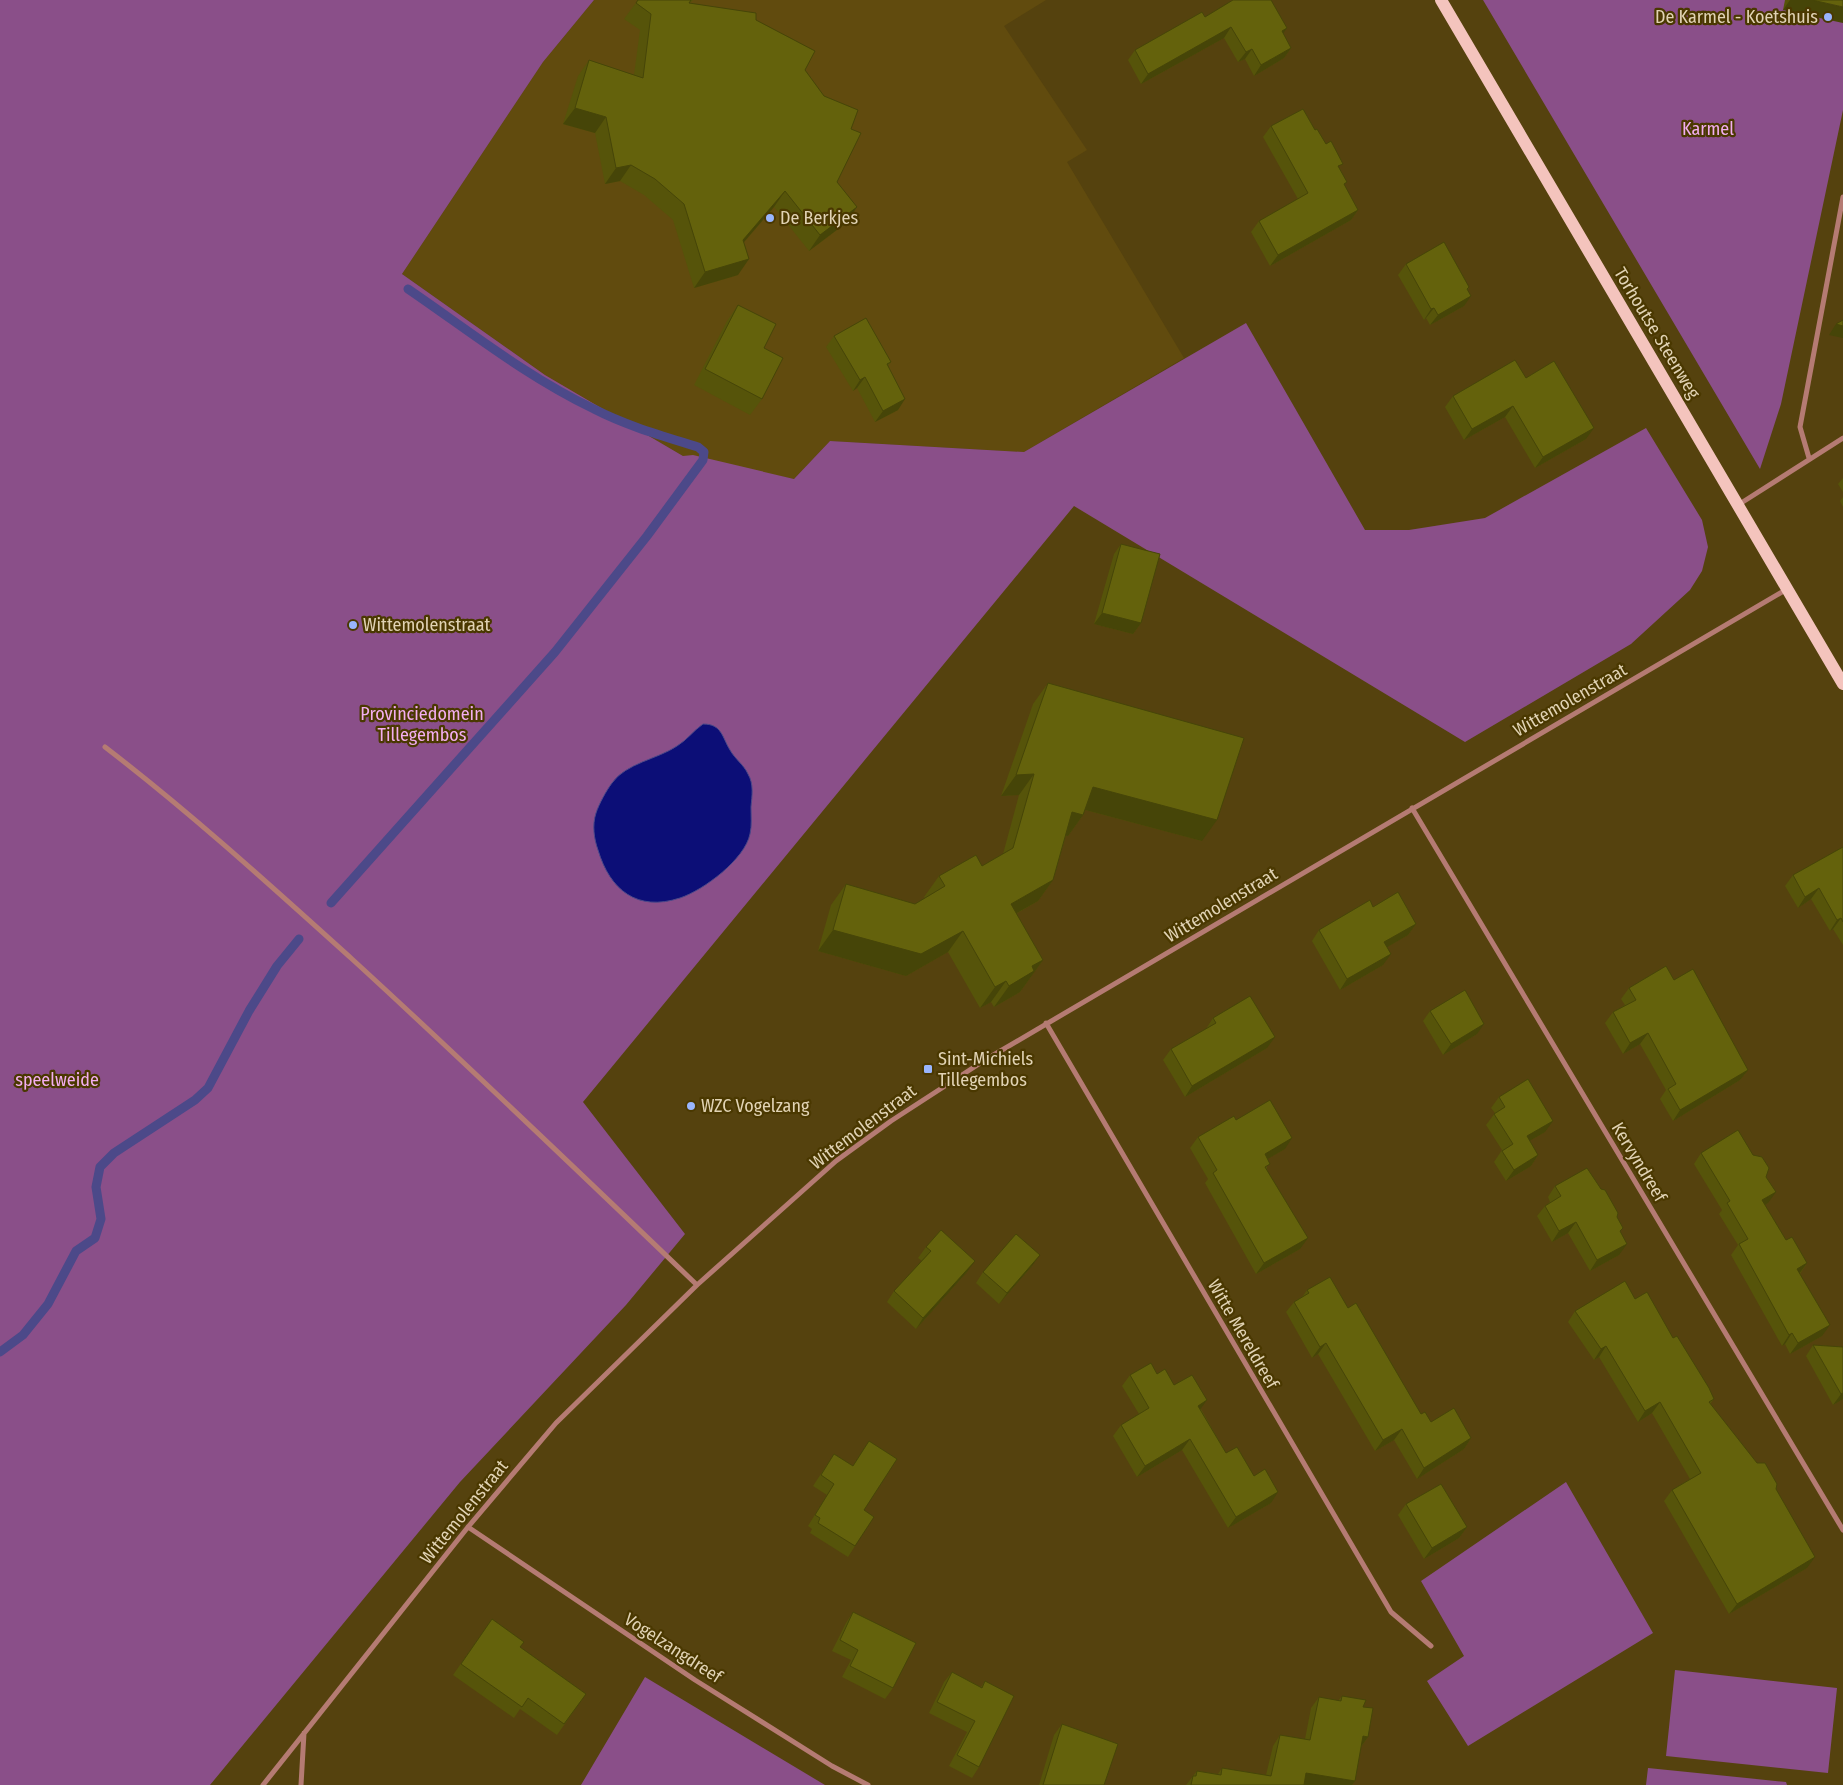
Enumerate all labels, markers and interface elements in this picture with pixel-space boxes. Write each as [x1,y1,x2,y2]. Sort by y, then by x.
place label: De Karmel - Koetshuis [1655,6,1818,28]
marker: De Karmel - Koetshuis [1822,11,1834,23]
park label: Karmel [1682,118,1734,140]
place label: De Berkjes [780,207,858,229]
marker: De Berkjes [764,212,776,224]
street label: Torhoutse Steenweg [1609,263,1705,403]
place label: Wittemolenstraat [363,614,491,636]
marker: Wittemolenstraat [347,619,359,631]
street label: Wittemolenstraat [1509,659,1631,741]
park label: Provinciedomein Tillegembos [360,703,484,746]
street label: Wittemolenstraat [1161,863,1281,947]
place label: Sint-Michiels Tillegembos [938,1048,1033,1091]
marker: Sint-Michiels Tillegembos [922,1063,934,1075]
park label: speelweide [15,1069,99,1091]
street label: Wittemolenstraat [805,1080,921,1174]
place label: WZC Vogelzang [701,1095,810,1117]
marker: WZC Vogelzang [685,1100,697,1112]
street label: Kervyndreef [1607,1118,1672,1207]
street label: Witte Mereldreef [1203,1276,1284,1394]
street label: Wittemolenstraat [415,1455,513,1568]
street label: Vogelzangdreef [620,1608,727,1689]

